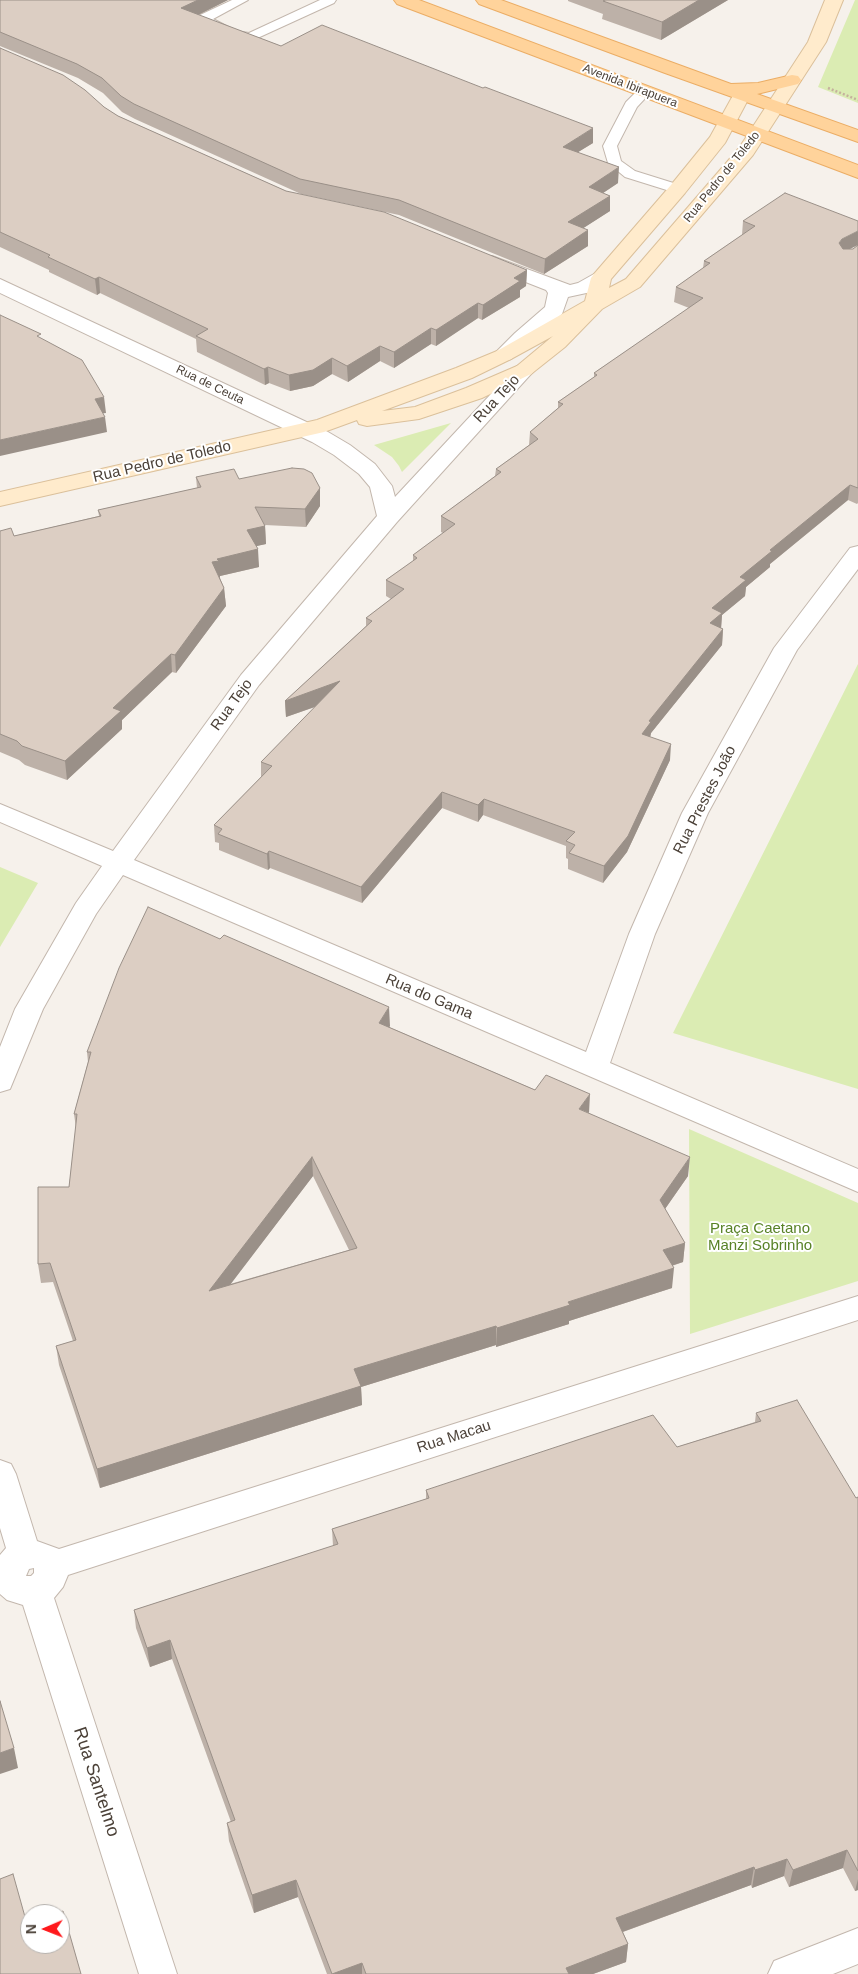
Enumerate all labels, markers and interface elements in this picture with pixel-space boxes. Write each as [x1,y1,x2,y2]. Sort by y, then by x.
street label: Avenida Ibirapuera [580,61,680,111]
street label: Rua Pedro de Toledo [681,129,763,225]
street label: Rua de Ceuta [174,362,246,408]
street label: Rua Tejo [470,371,524,427]
street label: Rua Pedro de Toledo [91,437,233,487]
street label: Rua Tejo [207,676,257,734]
street label: Rua Prestes João [670,743,740,857]
street label: Rua do Gama [383,970,475,1024]
park label: Praça Caetano Manzi Sobrinho [708,1220,812,1255]
street label: Rua Macau [415,1417,493,1457]
street label: Rua Santelmo [68,1724,124,1840]
north arrow [20,1904,70,1954]
text: N [23,1924,39,1934]

